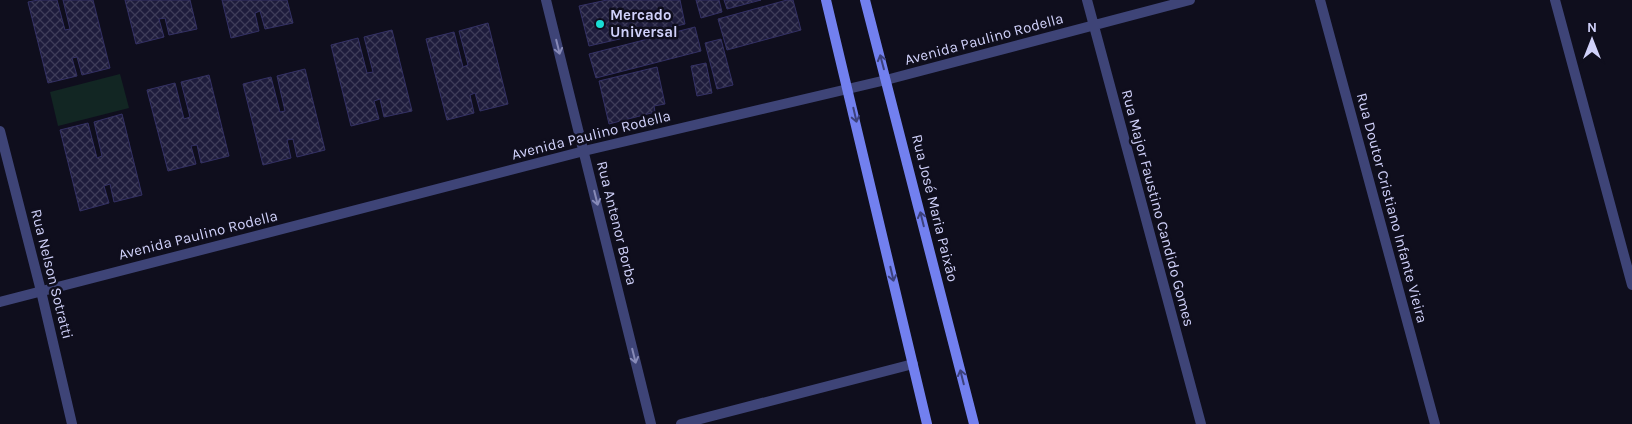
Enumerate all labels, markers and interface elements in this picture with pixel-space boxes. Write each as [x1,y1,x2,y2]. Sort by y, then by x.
place label: Mercado Universal [610,6,678,41]
street label: Avenida Paulino Rodella [903,9,1065,69]
north arrow [1567,15,1617,65]
marker: Mercado Universal [594,18,606,30]
text: N [1587,19,1597,36]
one-way arrow [554,39,563,55]
one-way arrow [876,54,886,70]
street label: Rua Major Faustino Candido Gomes [1118,88,1198,328]
street label: Rua Doutor Cristiano Infante Vieira [1353,91,1431,325]
street label: Avenida Paulino Rodella [509,106,673,164]
one-way arrow [851,107,860,123]
street label: Rua José Maria Paixão [908,132,962,284]
street label: Rua Antenor Borba [593,159,641,287]
one-way arrow [592,190,601,206]
street label: Avenida Paulino Rodella [116,206,280,264]
street label: Rua Nelson Sotratti [27,207,77,341]
one-way arrow [917,212,926,228]
one-way arrow [888,265,897,281]
one-way arrow [630,348,639,364]
one-way arrow [957,369,966,385]

